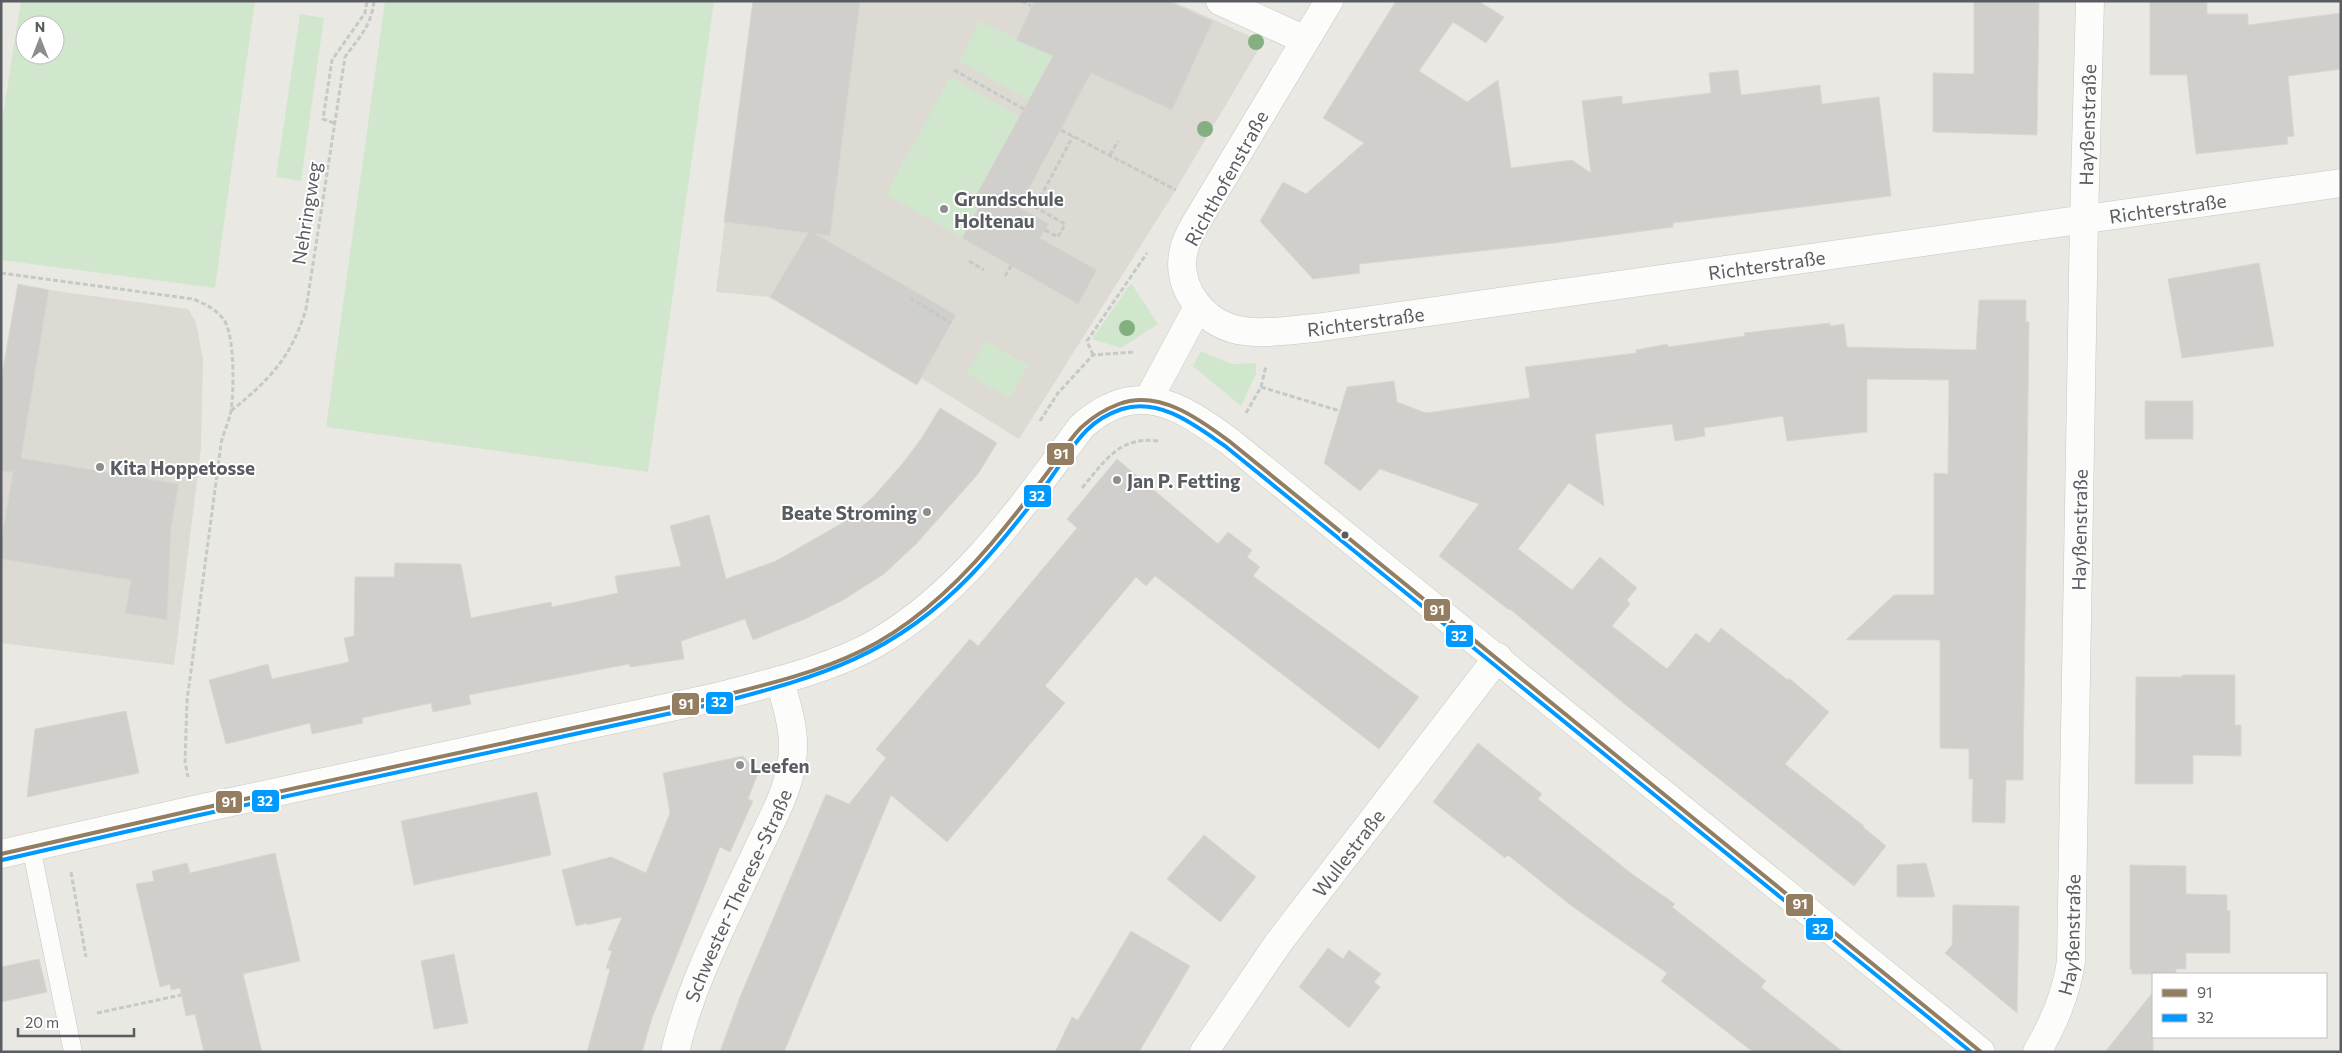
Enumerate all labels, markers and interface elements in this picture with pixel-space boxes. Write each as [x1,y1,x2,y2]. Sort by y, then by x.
north arrow [15,15,65,65]
text: N [35,18,45,35]
street label: Hayßenstraße [2073,64,2100,186]
street label: Richthofenstraße [1179,106,1273,250]
street label: Nehringweg [286,160,326,266]
place label: Grundschule Holtenau [954,187,1064,232]
street label: Richterstraße [2108,188,2228,227]
marker: Grundschule Holtenau [938,203,950,215]
street label: Richterstraße [1707,245,1827,284]
street label: Richterstraße [1306,301,1426,340]
line badge: 91 [1046,442,1075,466]
text: 91 [1054,445,1068,462]
place label: Kita Hoppetosse [110,456,255,479]
marker: Kita Hoppetosse [94,461,106,473]
place label: Jan P. Fetting [1127,469,1241,492]
street label: Hayßenstraße [2066,469,2091,591]
marker: Jan P. Fetting [1111,474,1123,486]
line badge: 32 [1023,484,1052,508]
text: 32 [1029,487,1045,504]
place label: Beate Stroming [781,501,918,524]
marker: Beate Stroming [921,506,933,518]
unlabelled marker [1340,530,1350,540]
line badge: 91 [1423,598,1451,622]
text: 91 [1430,601,1444,618]
line badge: 32 [1445,624,1474,648]
text: 32 [1451,627,1467,644]
line badge: 32 [705,691,734,715]
line badge: 91 [671,692,700,716]
text: 32 [711,693,727,710]
text: 91 [679,695,693,712]
place label: Leefen [750,754,809,777]
marker: Leefen [734,759,746,771]
street label: Schwester-Therese-Straße [679,786,796,1005]
line badge: 32 [251,789,280,813]
line badge: 91 [215,790,243,814]
text: 32 [257,792,273,809]
text: 91 [222,793,236,810]
street label: Wullestraße [1307,804,1389,901]
street label: Hayßenstraße [2052,874,2084,998]
line badge: 91 [1785,893,1814,917]
text: 91 [1793,895,1807,912]
line badge: 32 [1805,917,1834,941]
text: 32 [1812,920,1828,937]
legend [2152,973,2327,1038]
text: 91 [2197,983,2213,1001]
scale bar [18,1006,134,1038]
text: 32 [2197,1008,2214,1026]
text: 20 m [25,1013,59,1031]

